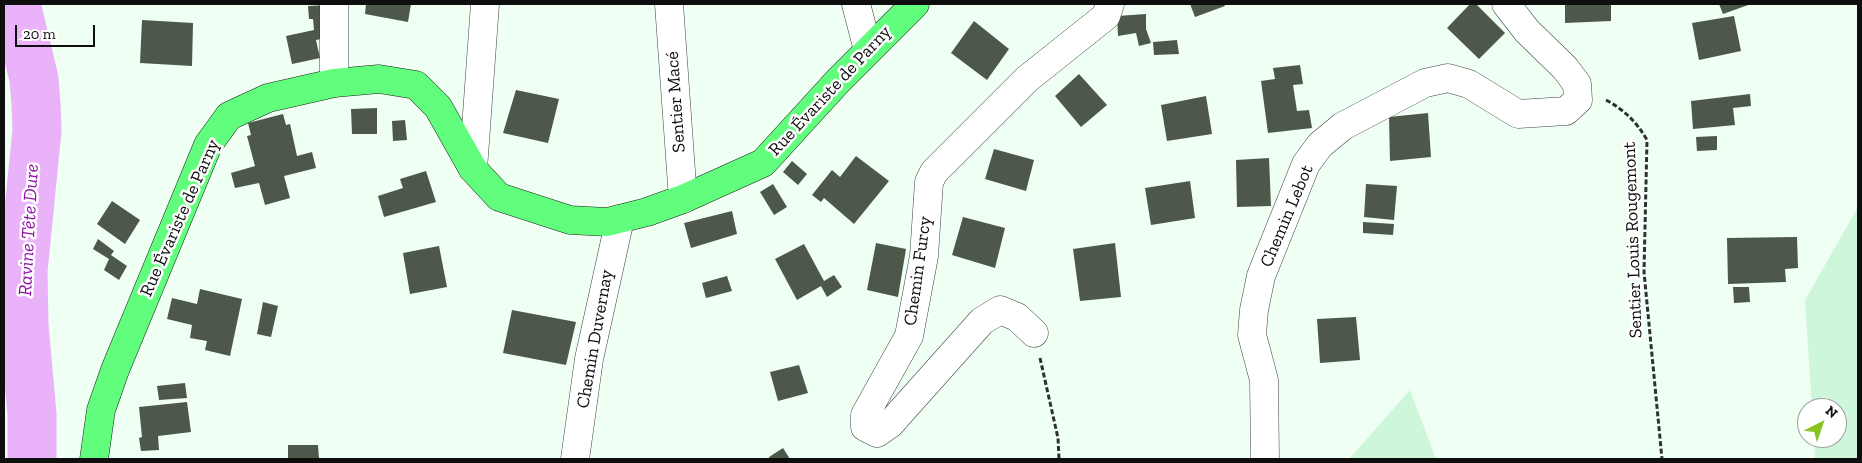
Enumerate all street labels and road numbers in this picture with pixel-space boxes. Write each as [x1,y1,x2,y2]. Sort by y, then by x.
street label: Rue Évariste de Parny [764,21,896,161]
street label: Sentier Macé [662,51,690,153]
street label: Rue Évariste de Parny [136,136,224,300]
street label: Sentier Louis Rougemont [1619,141,1647,339]
street label: Chemin Lebot [1256,162,1318,270]
street label: Chemin Furcy [900,215,936,327]
street label: Chemin Duvernay [572,268,618,410]

